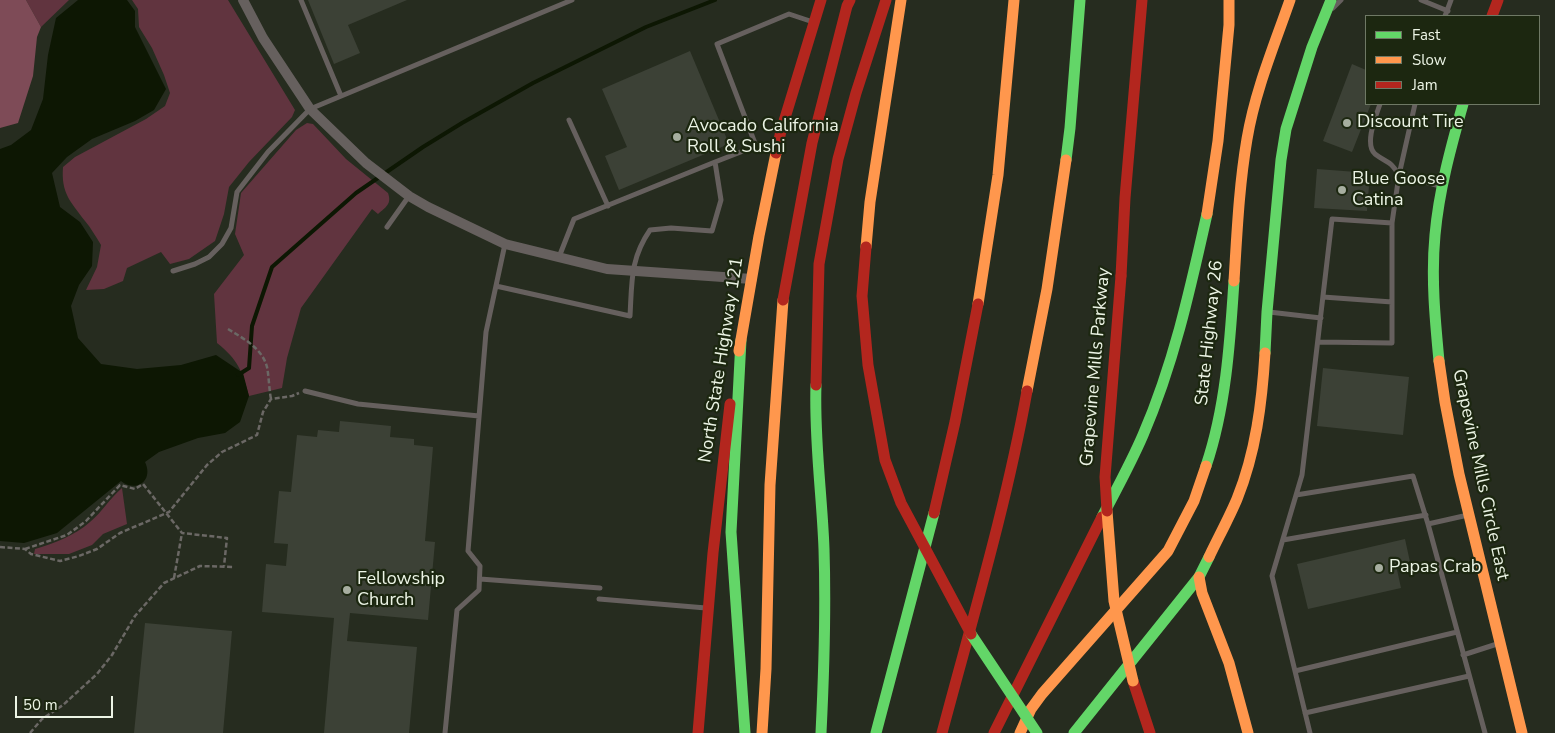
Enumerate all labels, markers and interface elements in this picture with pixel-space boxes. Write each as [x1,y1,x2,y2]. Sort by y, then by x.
legend [1365,15,1540,105]
text: Fast [1412,25,1440,45]
text: Slow [1412,50,1446,70]
text: Jam [1412,75,1438,95]
place label: Discount Tire [1357,112,1464,134]
place label: Avocado California Roll & Sushi [687,116,839,158]
marker: Discount Tire [1341,117,1353,129]
marker: Avocado California Roll & Sushi [671,131,683,143]
place label: Blue Goose Catina [1352,169,1445,212]
marker: Blue Goose Catina [1336,184,1348,196]
street label: North State Highway 121 [695,256,749,464]
street label: State Highway 26 [1192,259,1228,407]
street label: Grapevine Mills Parkway [1077,267,1115,467]
street label: Grapevine Mills Circle East [1447,367,1513,583]
place label: Papas Crab [1389,557,1481,579]
marker: Papas Crab [1373,562,1385,574]
place label: Fellowship Church [357,569,445,612]
marker: Fellowship Church [341,584,353,596]
scale bar [18,686,115,718]
text: 50 m [23,695,58,715]

